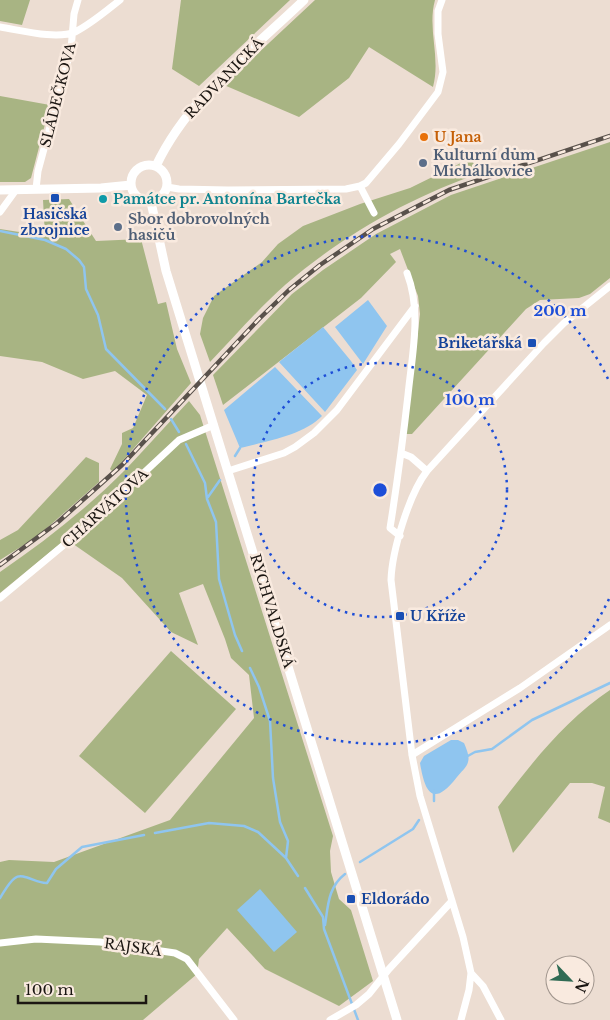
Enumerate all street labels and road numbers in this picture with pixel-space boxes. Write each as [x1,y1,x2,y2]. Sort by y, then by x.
street label: RADVANICKÁ [181,34,267,122]
street label: SLÁDEČKOVA [35,40,80,149]
street label: CHARVÁTOVA [58,464,152,551]
street label: RYCHVALDSKÁ [246,552,298,670]
street label: RAJSKÁ [103,934,163,960]

